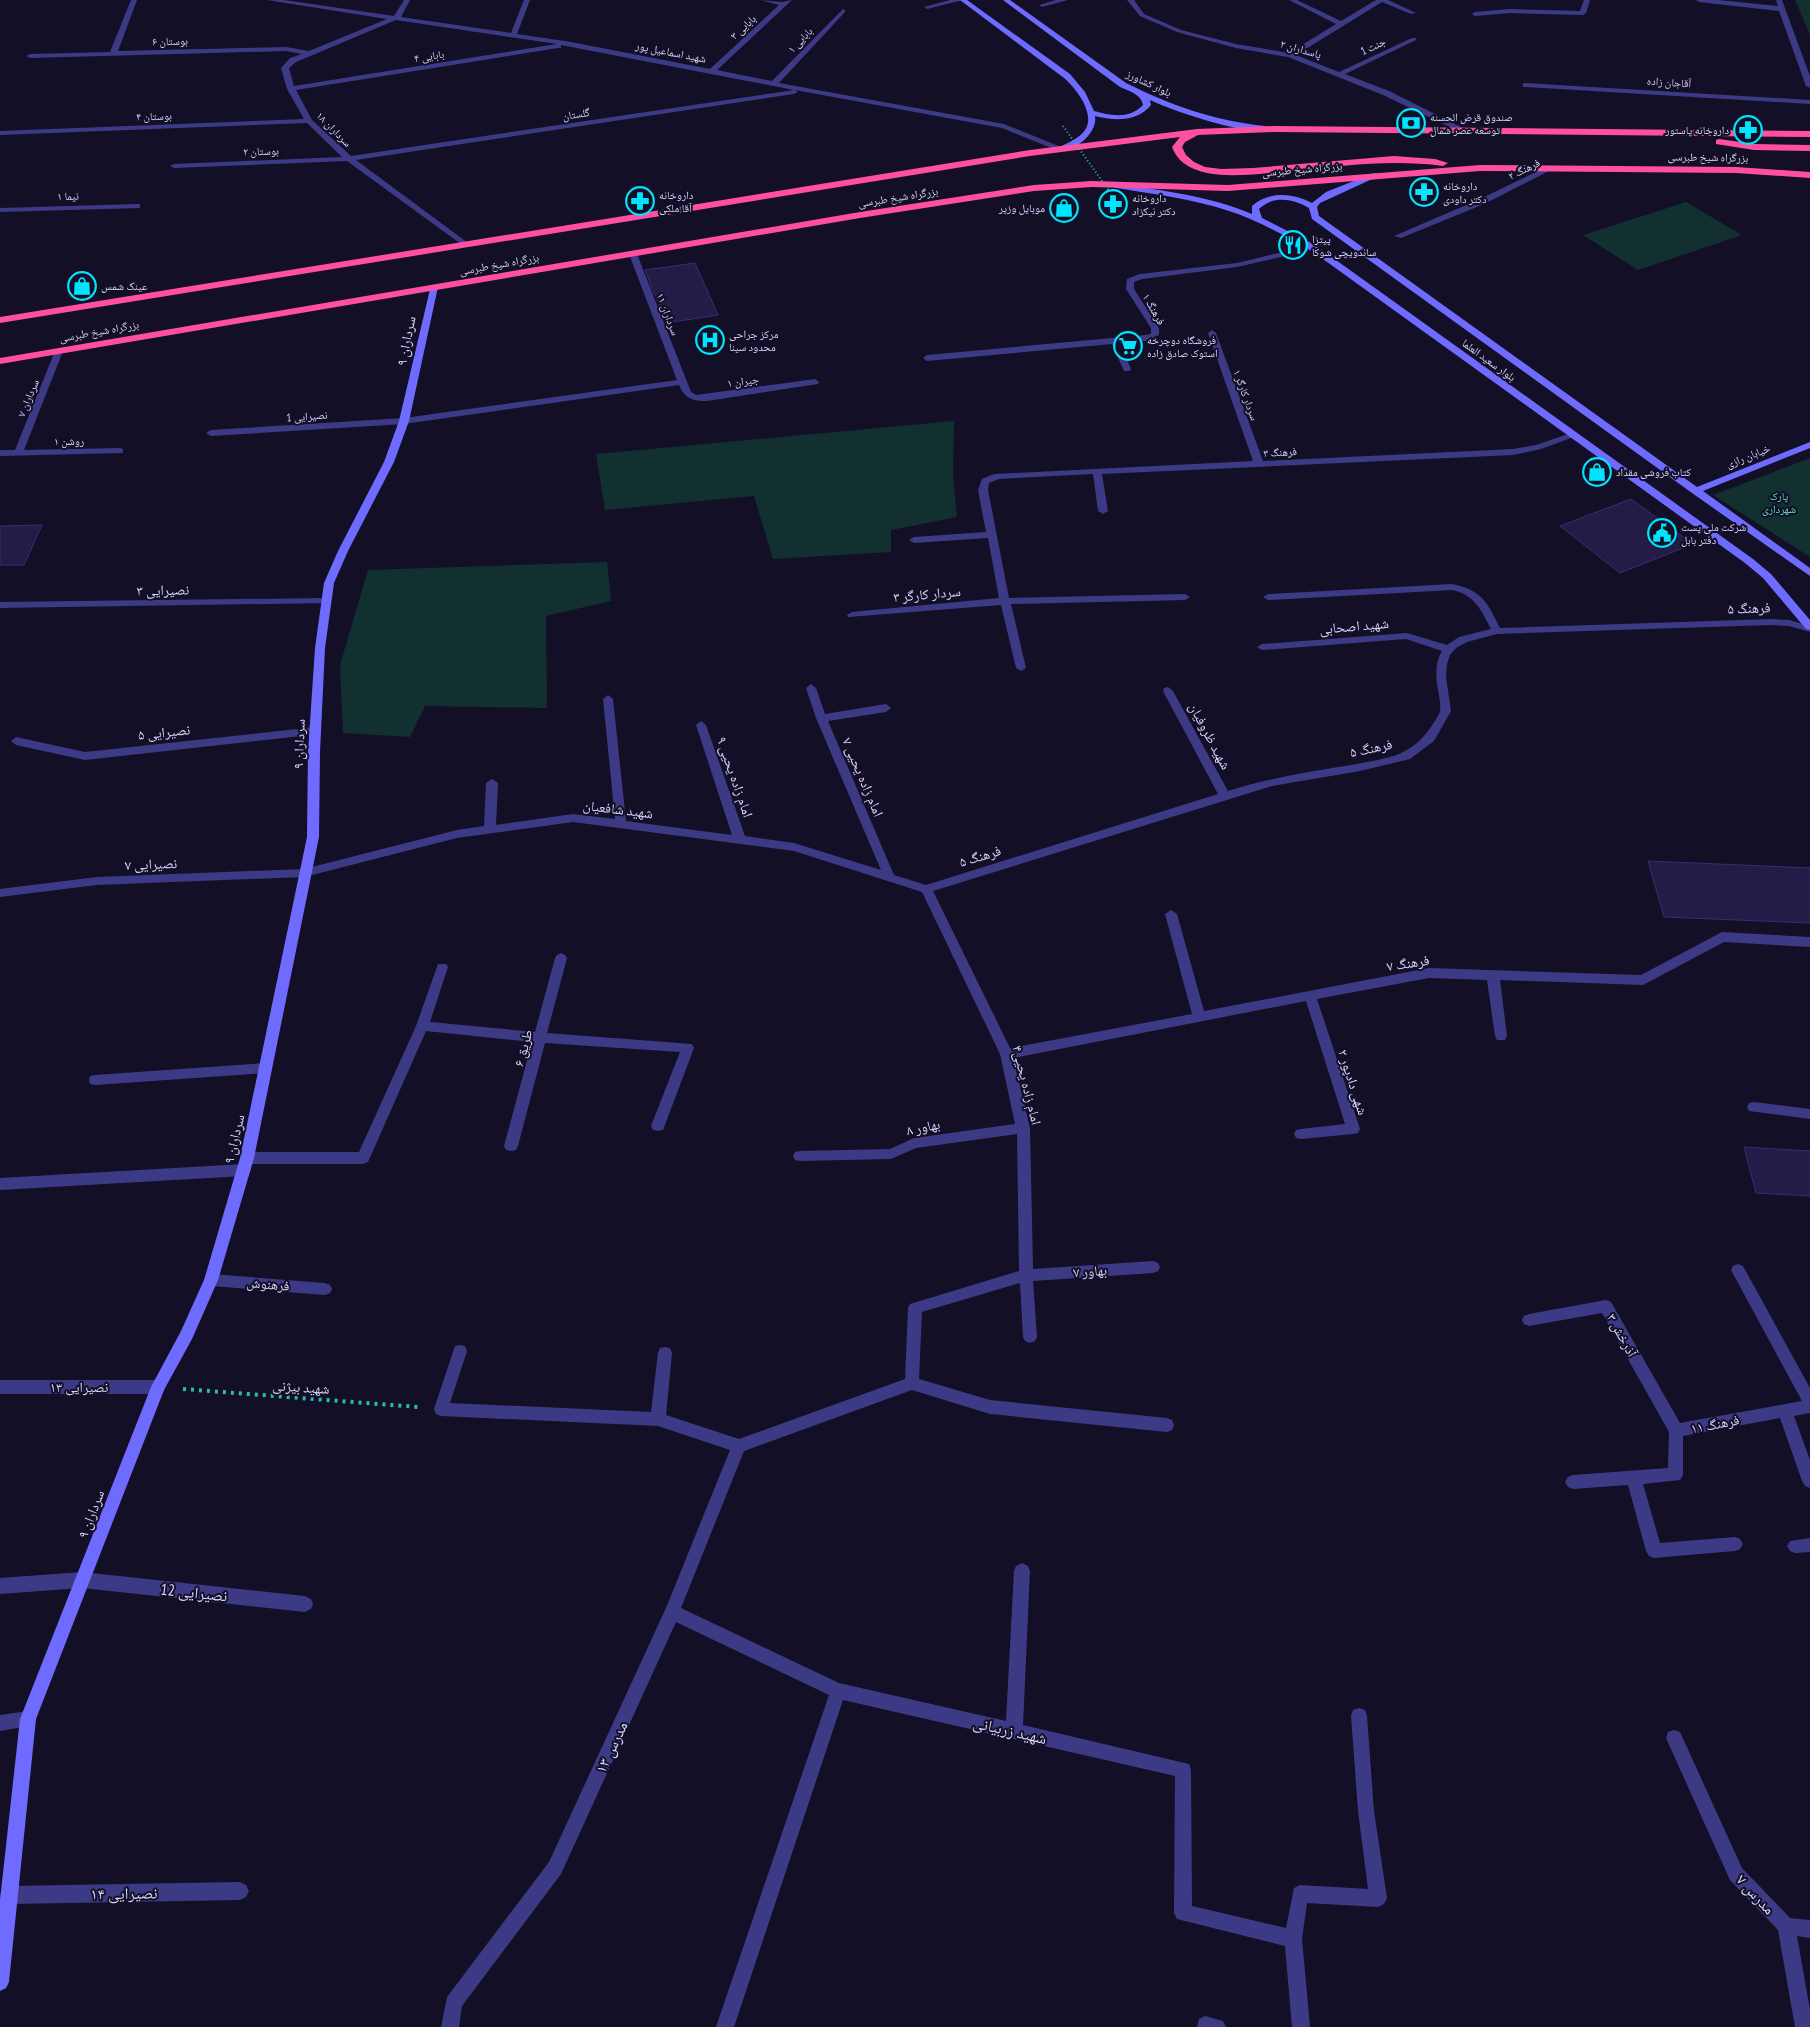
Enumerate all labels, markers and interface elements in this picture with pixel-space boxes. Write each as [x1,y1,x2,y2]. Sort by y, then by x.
street label: بابایی ۳ [727,12,759,42]
street label: بابایی ۱ [784,24,816,56]
street label: بوستان ۶ [152,33,188,49]
street label: جنت 1 [1358,34,1388,58]
street label: پاسداران ۲ [1279,36,1323,62]
street label: شهید اسماعیل پور [634,38,707,66]
street label: بابایی ۴ [413,47,445,65]
street label: بلوار کشاورز [1123,66,1174,100]
street label: آقاجان زاده [1646,73,1692,91]
street label: گلستان [561,105,591,123]
street label: بوستان ۴ [136,108,172,124]
street label: سرداران ۱۸ [313,108,355,150]
bank icon: صندوق قرض الحسنه توسعه عصر شمال [1396,108,1426,138]
place label: صندوق قرض الحسنه توسعه عصر شمال [1430,110,1513,137]
pharmacy icon: داروخانه پاستور [1733,115,1763,145]
place label: داروخانه پاستور [1664,123,1729,137]
street label: بوستان ۲ [243,143,279,159]
street label: بزرگراه شیخ طبرسی [1668,149,1748,165]
street label: فرهنگ ۲ [1506,155,1543,183]
street label: بزرگراه شیخ طبرسی [1261,159,1343,179]
pharmacy icon: داروخانه دکتر داودی [1409,177,1439,207]
place label: داروخانه دکتر داودی [1443,179,1487,206]
street label: بزرگراه شیخ طبرسی [857,184,939,210]
pharmacy icon: داروخانه آقا ملکی [625,186,655,216]
place label: داروخانه آقا ملکی [659,188,694,215]
street label: نیما ۱ [57,189,79,203]
pharmacy icon: داروخانه دکتر نیکزاد [1098,189,1128,219]
place label: داروخانه دکتر نیکزاد [1132,191,1176,218]
shop icon: موبایل وزیر [1049,193,1079,223]
place label: موبایل وزیر [998,201,1045,215]
restaurant icon: پیتزا ساندویچی شوکا [1278,230,1308,260]
place label: پیتزا ساندویچی شوکا [1312,232,1376,259]
street label: بزرگراه شیخ طبرسی [458,250,540,278]
shop icon: عینک شمس [67,271,97,301]
place label: عینک شمس [101,279,148,293]
street label: سرداران ۱۱ [654,291,682,337]
street label: فرهنگ ۱ [1140,291,1168,327]
street label: سرداران ۹ [392,315,420,367]
street label: بزرگراه شیخ طبرسی [58,317,140,345]
hospital icon: مرکز جراحی محدود سینا [695,325,725,355]
place label: مرکز جراحی محدود سینا [729,327,778,354]
supermarket icon: فروشگاه دوچرخه استوک صادق زاده [1113,331,1143,361]
place label: فروشگاه دوچرخه استوک صادق زاده [1147,333,1218,360]
street label: بلوار سعید العلما [1459,336,1519,384]
street label: سردار کارگر ۱ [1230,368,1262,422]
street label: جیران ۱ [726,372,760,390]
street label: سرداران ۷ [14,377,42,419]
street label: نصیرایی 1 [286,408,328,424]
street label: روشن ۱ [54,434,84,448]
street label: خیابان رازی [1724,441,1772,471]
street label: فرهنگ ۳ [1263,444,1298,460]
shop icon: کتاب فروشی مقداد [1582,457,1612,487]
place label: کتاب فروشی مقداد [1616,465,1692,479]
park label: پارک شهرداری [1762,489,1796,516]
public building icon: شرکت ملی پست دفتر بابل [1647,518,1677,548]
place label: شرکت ملی پست دفتر بابل [1681,520,1746,547]
street label: نصیرایی ۳ [137,581,190,599]
street label: سردار کارگر ۳ [892,582,962,606]
street label: فرهنگ ۵ [1727,598,1771,618]
street label: شهید اصحابی [1318,614,1390,638]
street label: شهید ظروفیان [1185,699,1235,773]
street label: سرداران ۹ [289,719,309,769]
street label: نصیرایی ۵ [137,720,191,744]
street label: امام زاده یحیی ۹ [712,734,757,820]
street label: امام زاده یحیی ۷ [837,735,888,820]
street label: فرهنگ ۵ [1348,735,1394,761]
street label: شهید شافعیان [582,796,654,822]
street label: فرهنگ ۵ [957,841,1003,871]
street label: نصیرایی ۷ [124,854,178,874]
street label: فرهنگ ۷ [1385,951,1431,975]
street label: طریق ۶ [509,1027,538,1069]
street label: امام زاده یحیی۴ [1007,1043,1046,1127]
street label: شهی دادپور ۲ [1334,1047,1372,1117]
street label: سرداران ۹ [220,1113,248,1165]
street label: بهاور ۸ [905,1115,942,1139]
street label: بهاور ۷ [1072,1261,1108,1281]
street label: فرهنوش [246,1273,291,1295]
street label: آذرخش ۳ [1603,1310,1641,1360]
street label: شهید بیژنی [272,1376,330,1398]
street label: نصیرایی ۱۳ [50,1378,109,1396]
street label: فرهنگ ۱۱ [1689,1410,1741,1438]
street label: سرداران ۹ [74,1487,108,1541]
street label: نصیرایی 12 [159,1579,228,1606]
street label: شهید زربیانی [971,1712,1049,1749]
street label: مدرس ۱۳ [590,1718,633,1777]
street label: مدرس ۷ [1732,1870,1780,1919]
street label: نصیرایی ۱۴ [90,1882,158,1905]

